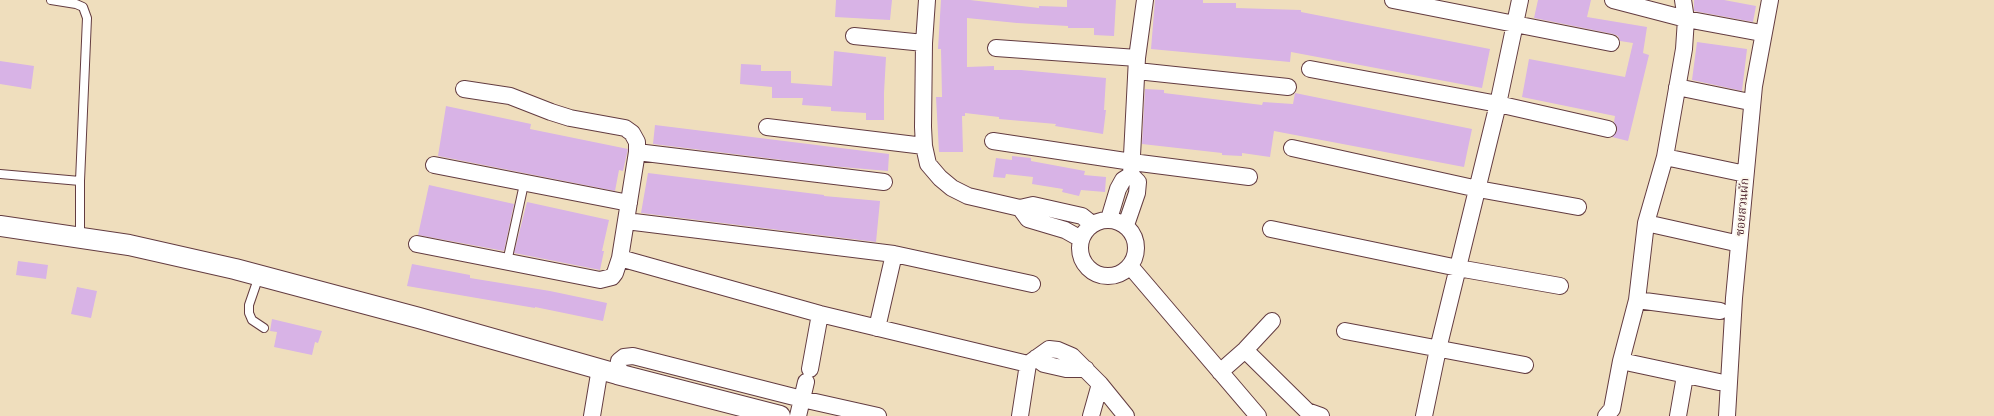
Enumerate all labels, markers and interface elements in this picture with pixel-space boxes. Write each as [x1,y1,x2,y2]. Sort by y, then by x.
street label: ซอยสวนผัก [1733,177,1753,237]

